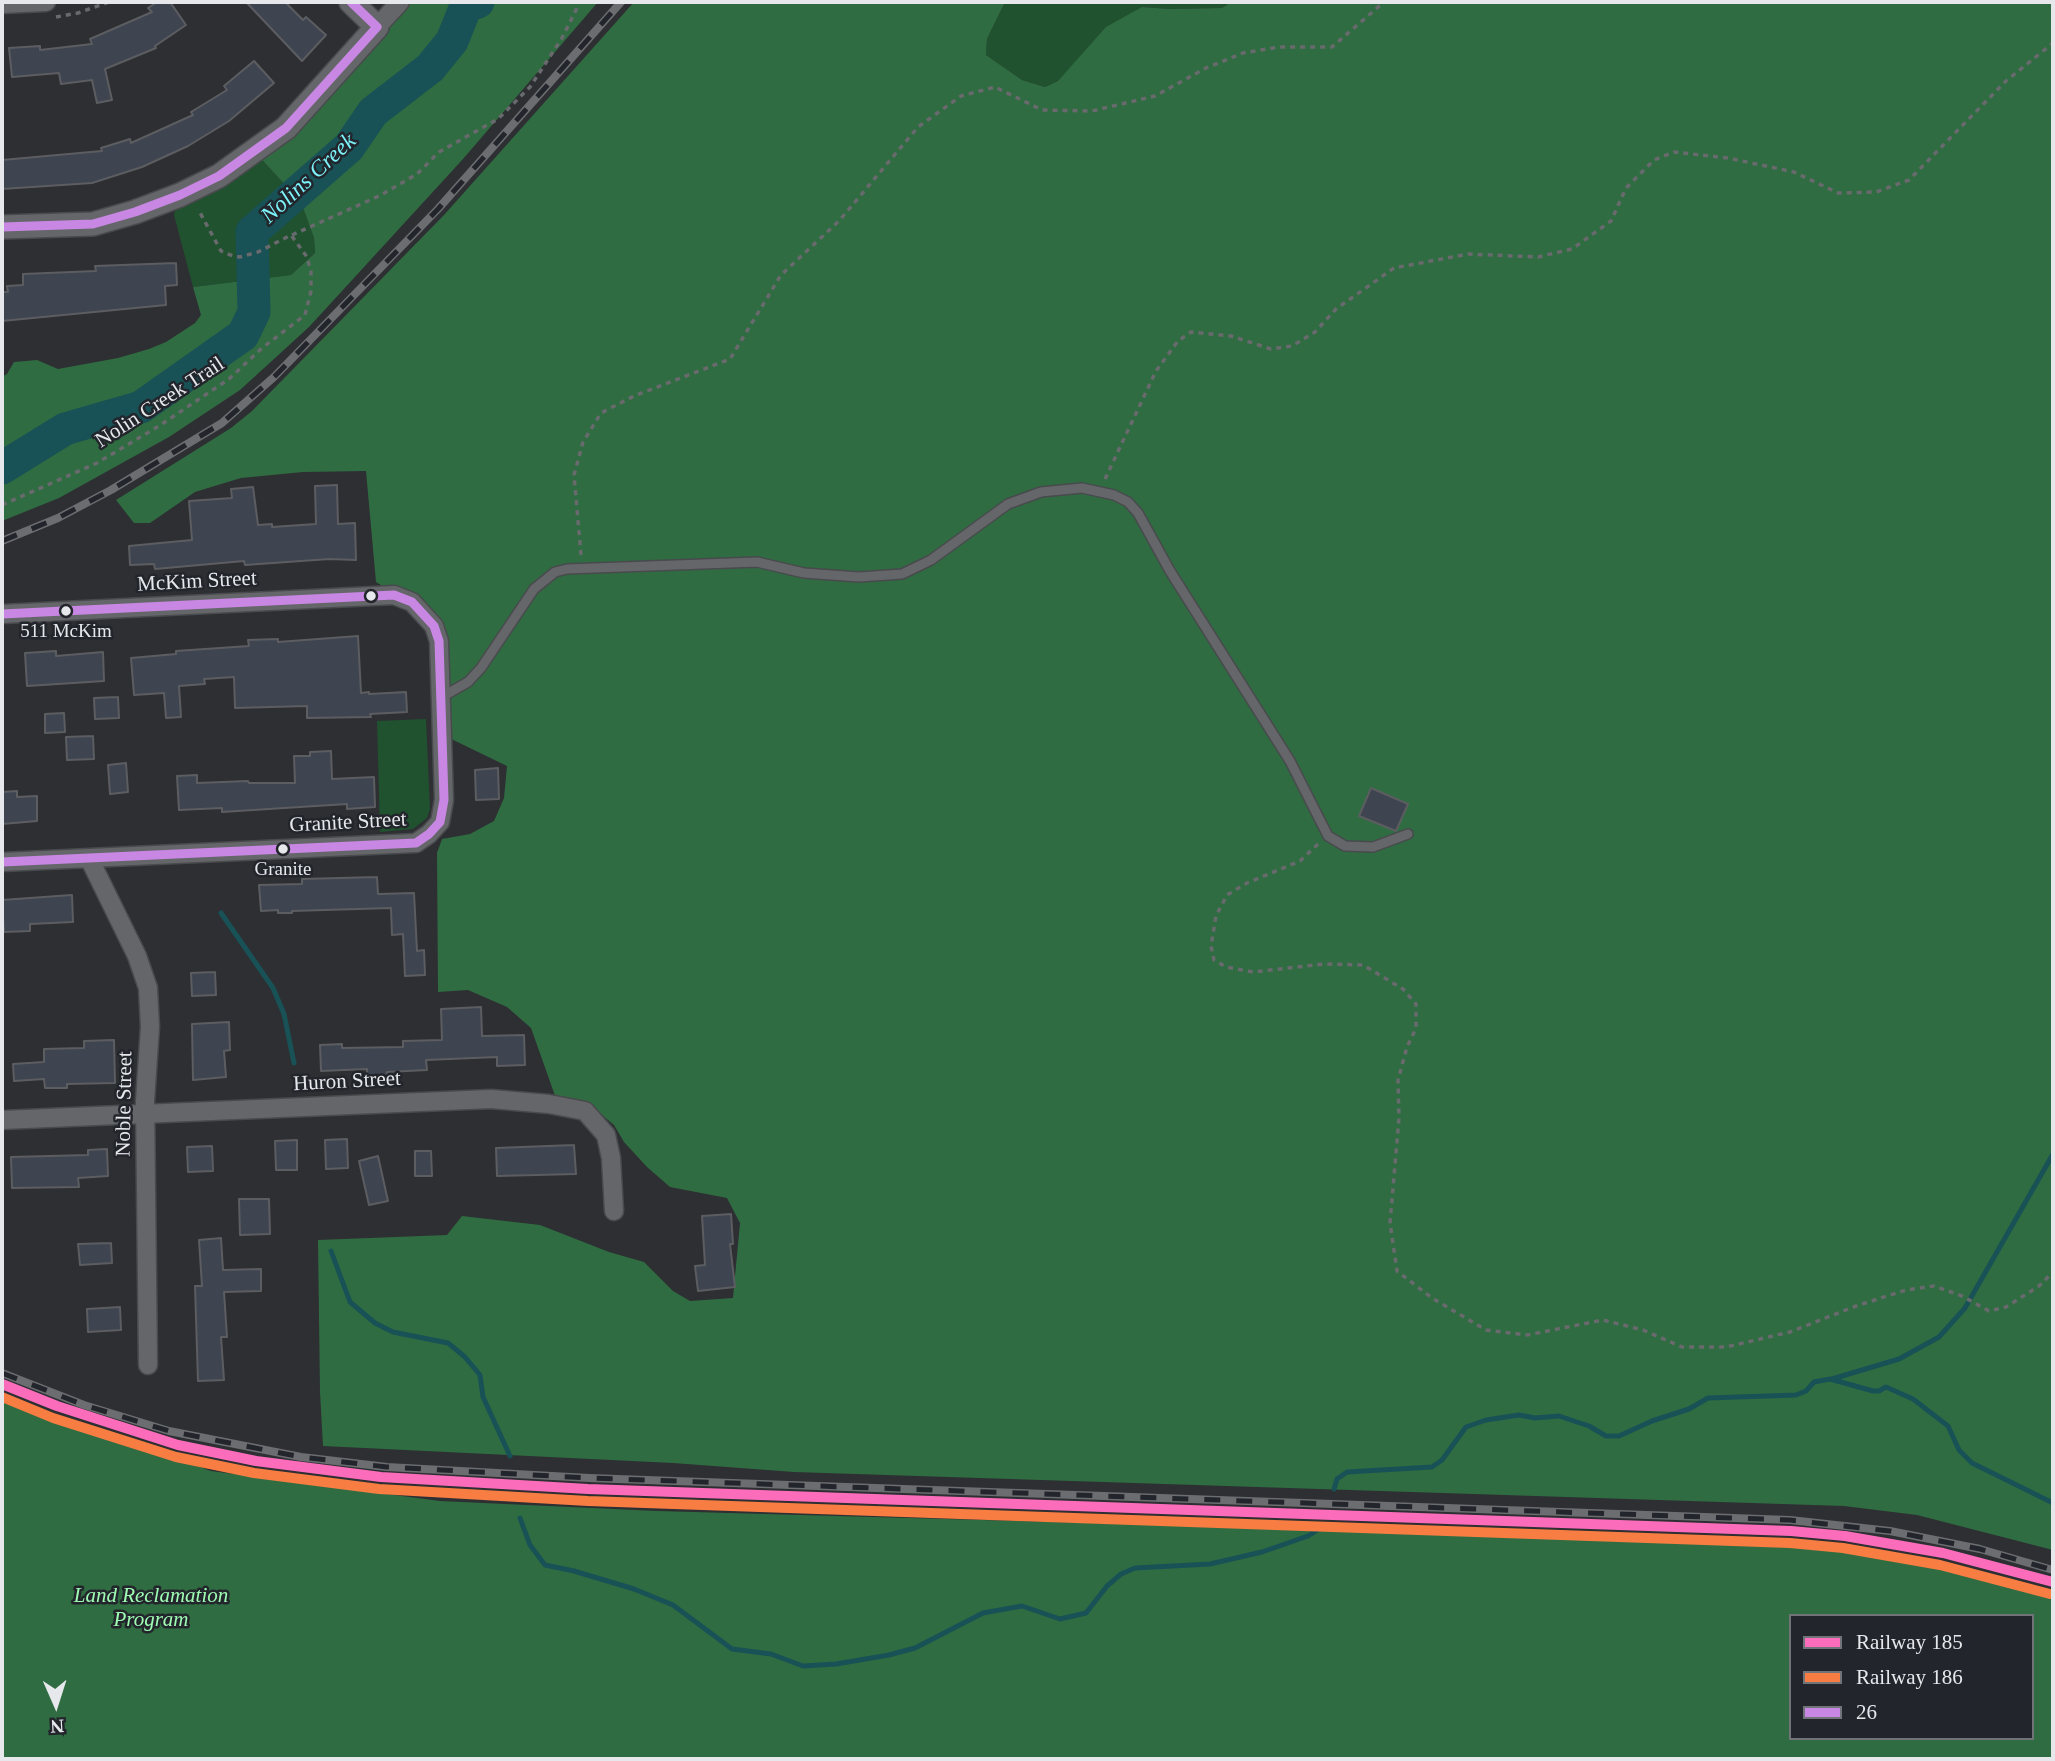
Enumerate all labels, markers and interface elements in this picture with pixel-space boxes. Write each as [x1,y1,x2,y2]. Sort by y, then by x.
water label: Nolins Creek [256,128,362,230]
street label: Nolin Creek Trail [91,352,229,454]
street label: McKim Street [137,566,257,598]
unlabelled marker [364,589,378,603]
marker: 511 McKim [59,604,73,618]
place label: 511 McKim [20,621,112,643]
street label: Granite Street [289,807,407,839]
marker: Granite [276,842,290,856]
place label: Granite [255,859,311,881]
street label: Noble Street [111,1051,139,1157]
street label: Huron Street [292,1067,402,1097]
park label: Land Reclamation Program [74,1583,228,1633]
legend [1789,1614,2034,1740]
text: Railway 185 [1856,1630,1963,1654]
text: Railway 186 [1856,1665,1963,1689]
north arrow [21,1670,91,1740]
text: 26 [1856,1700,1877,1724]
text: N [50,1716,65,1737]

